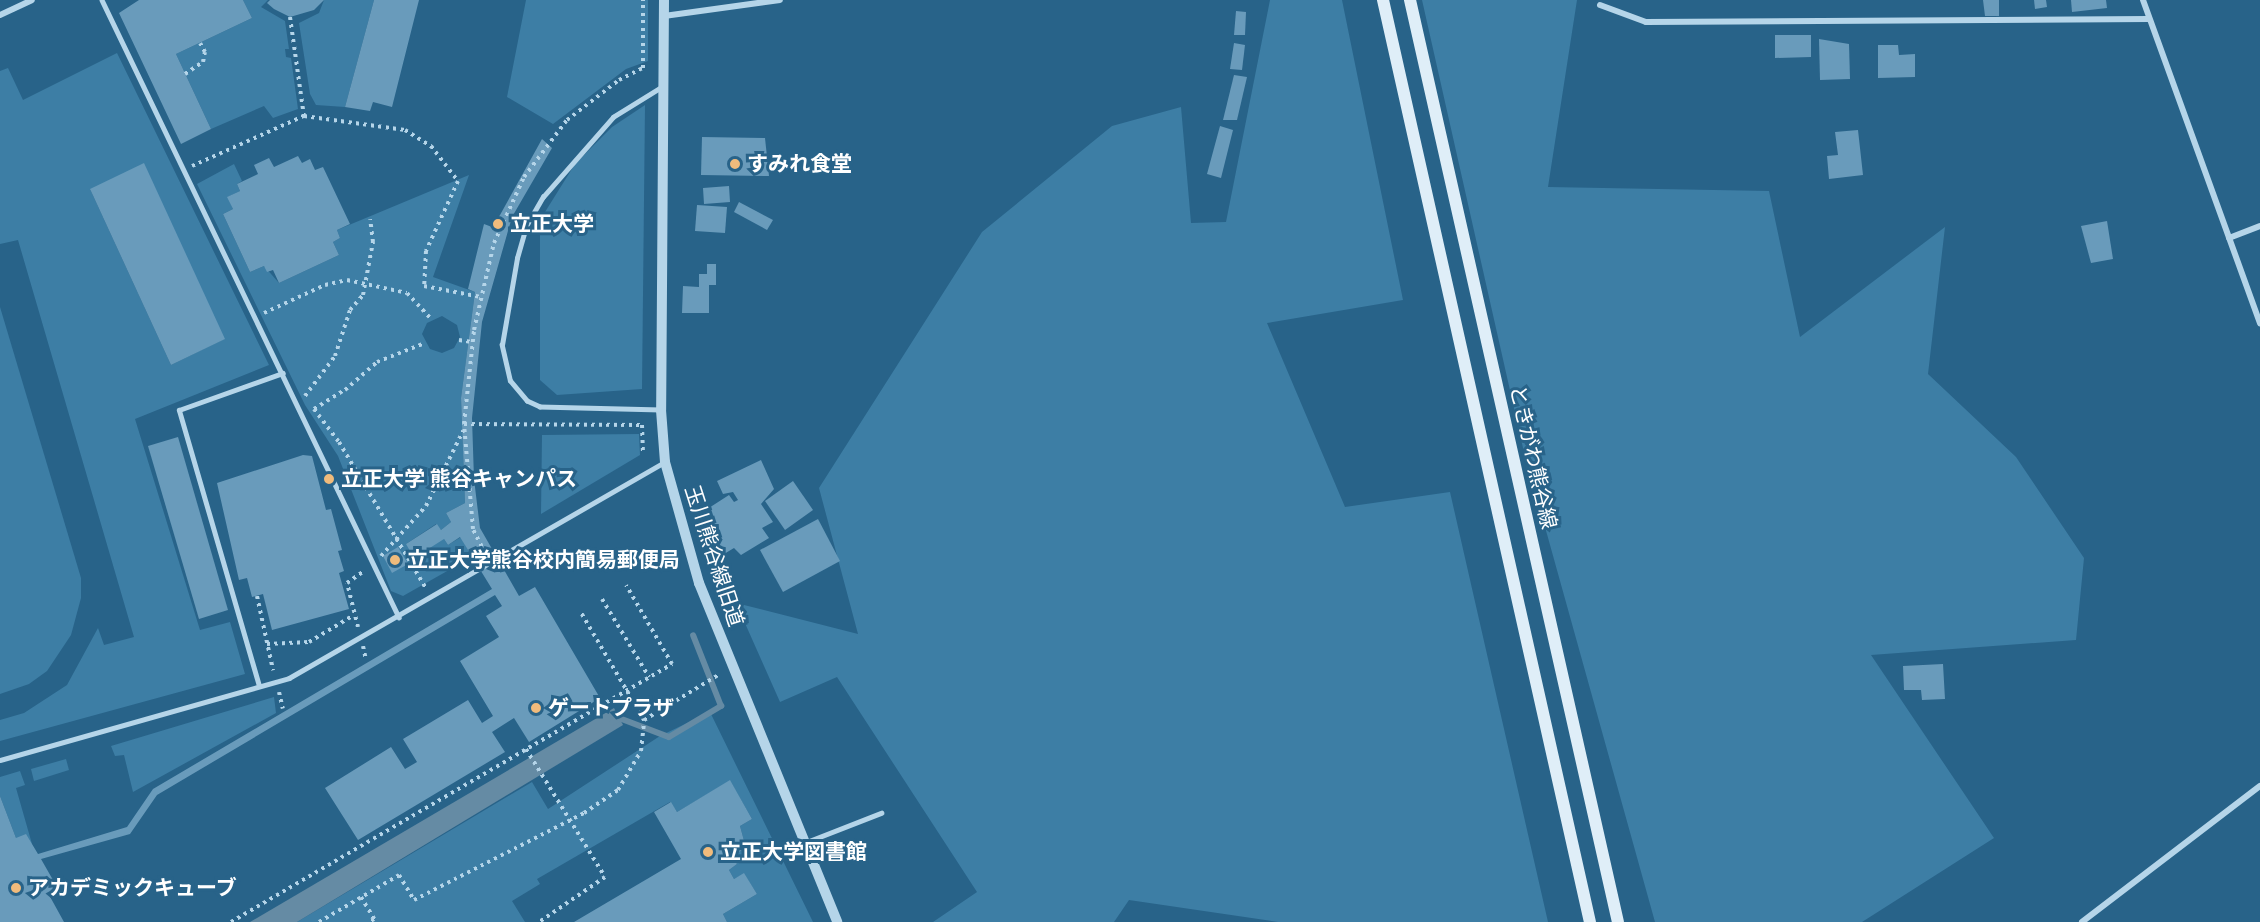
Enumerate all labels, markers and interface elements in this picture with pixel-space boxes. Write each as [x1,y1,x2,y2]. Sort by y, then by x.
place label: すみれ食堂 [747,151,852,177]
marker: すみれ食堂 [728,157,742,171]
place label: 立正大学 [510,211,594,237]
marker: 立正大学 [491,217,505,231]
street label: ときがわ熊谷線 [1504,383,1562,531]
place label: 立正大学 熊谷キャンパス [341,466,577,492]
marker: 立正大学 熊谷キャンパス [322,472,336,486]
street label: 玉川熊谷線旧道 [679,482,749,630]
place label: 立正大学熊谷校内簡易郵便局 [407,547,680,573]
marker: 立正大学熊谷校内簡易郵便局 [388,553,402,567]
place label: ゲートプラザ [548,695,674,721]
marker: ゲートプラザ [529,701,543,715]
place label: 立正大学図書館 [720,839,867,865]
marker: 立正大学図書館 [701,845,715,859]
place label: アカデミックキューブ [28,875,238,901]
marker: アカデミックキューブ [9,881,23,895]

